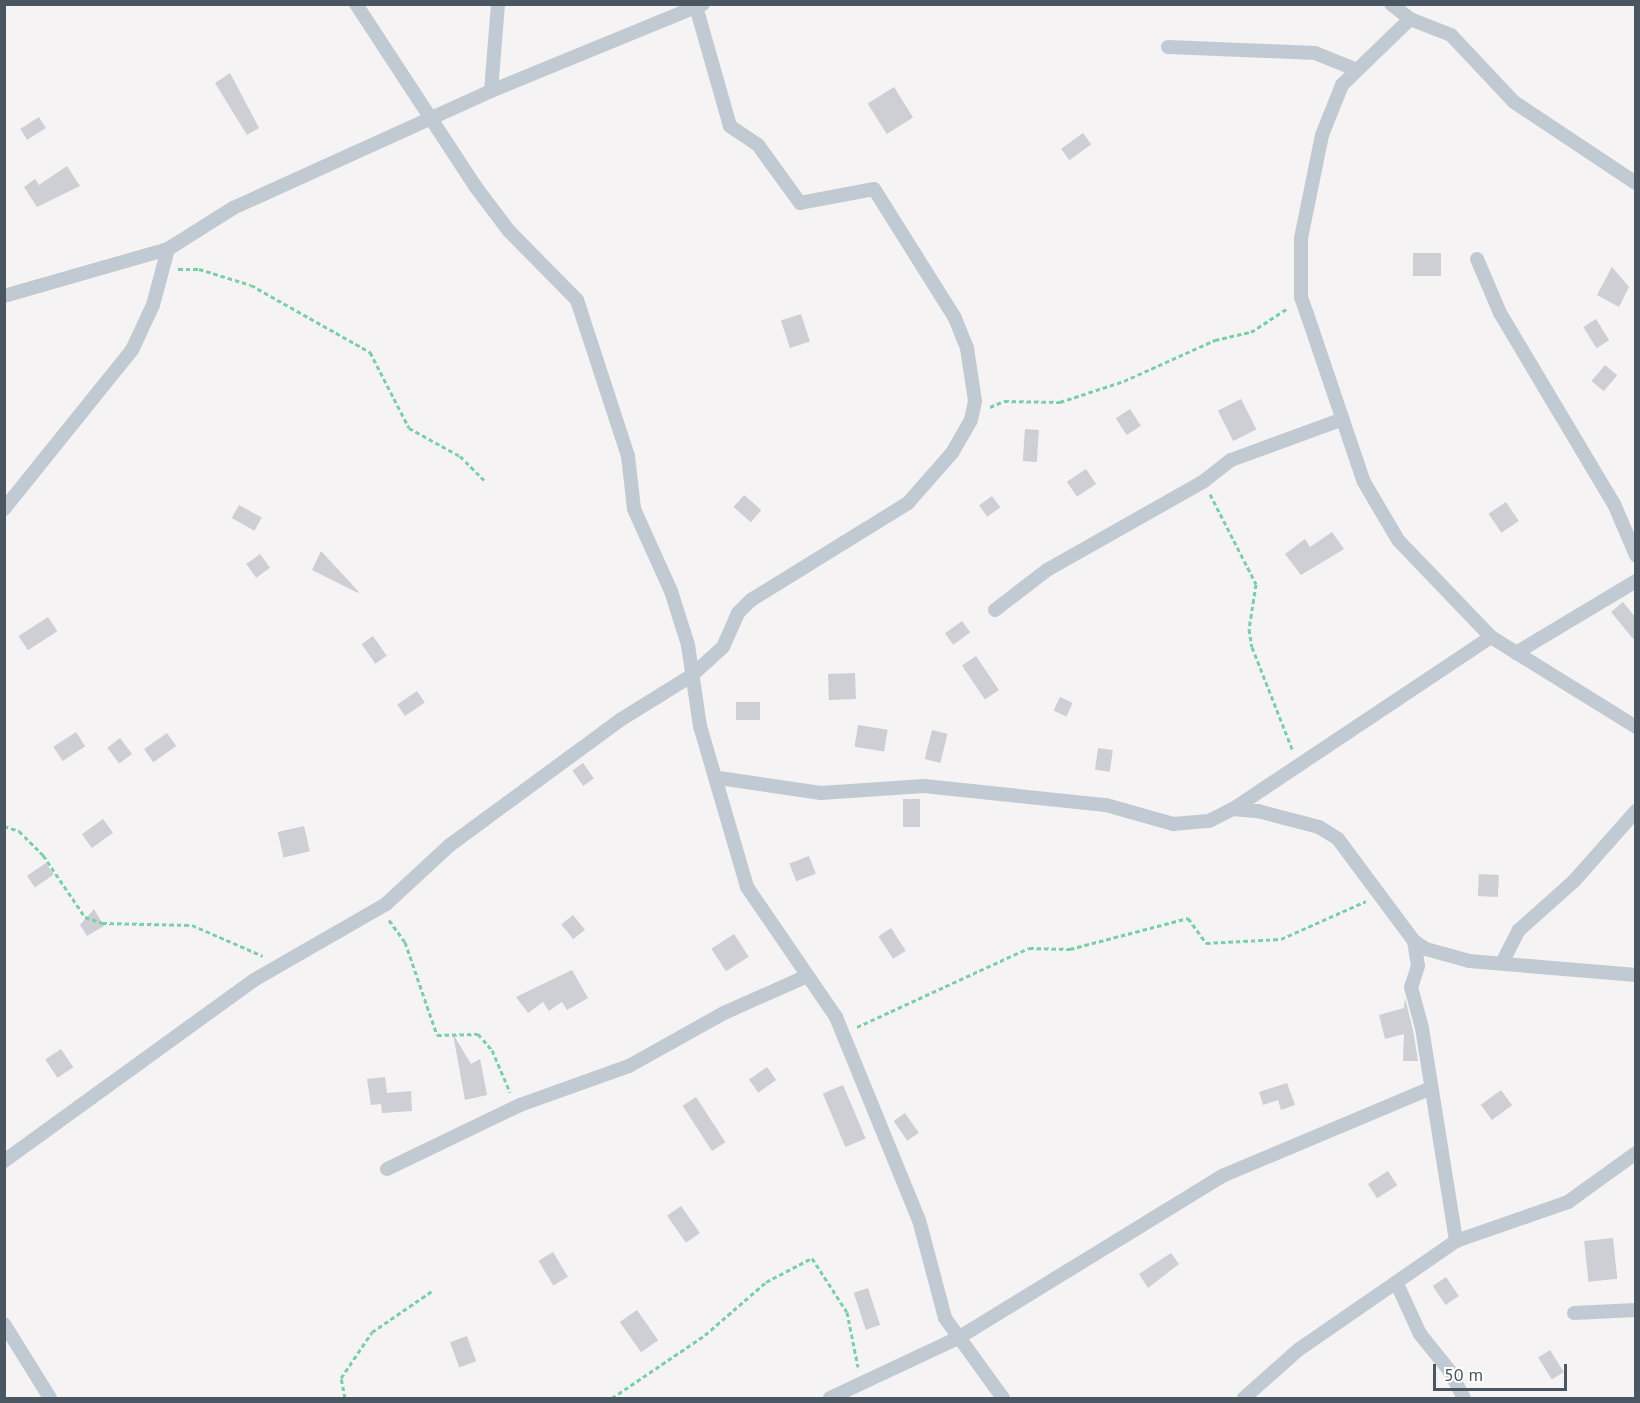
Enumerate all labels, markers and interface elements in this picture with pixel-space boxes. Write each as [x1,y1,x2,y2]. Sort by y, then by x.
scale bar [1436,1352,1570,1390]
text: 50 m [1444,1363,1483,1386]

